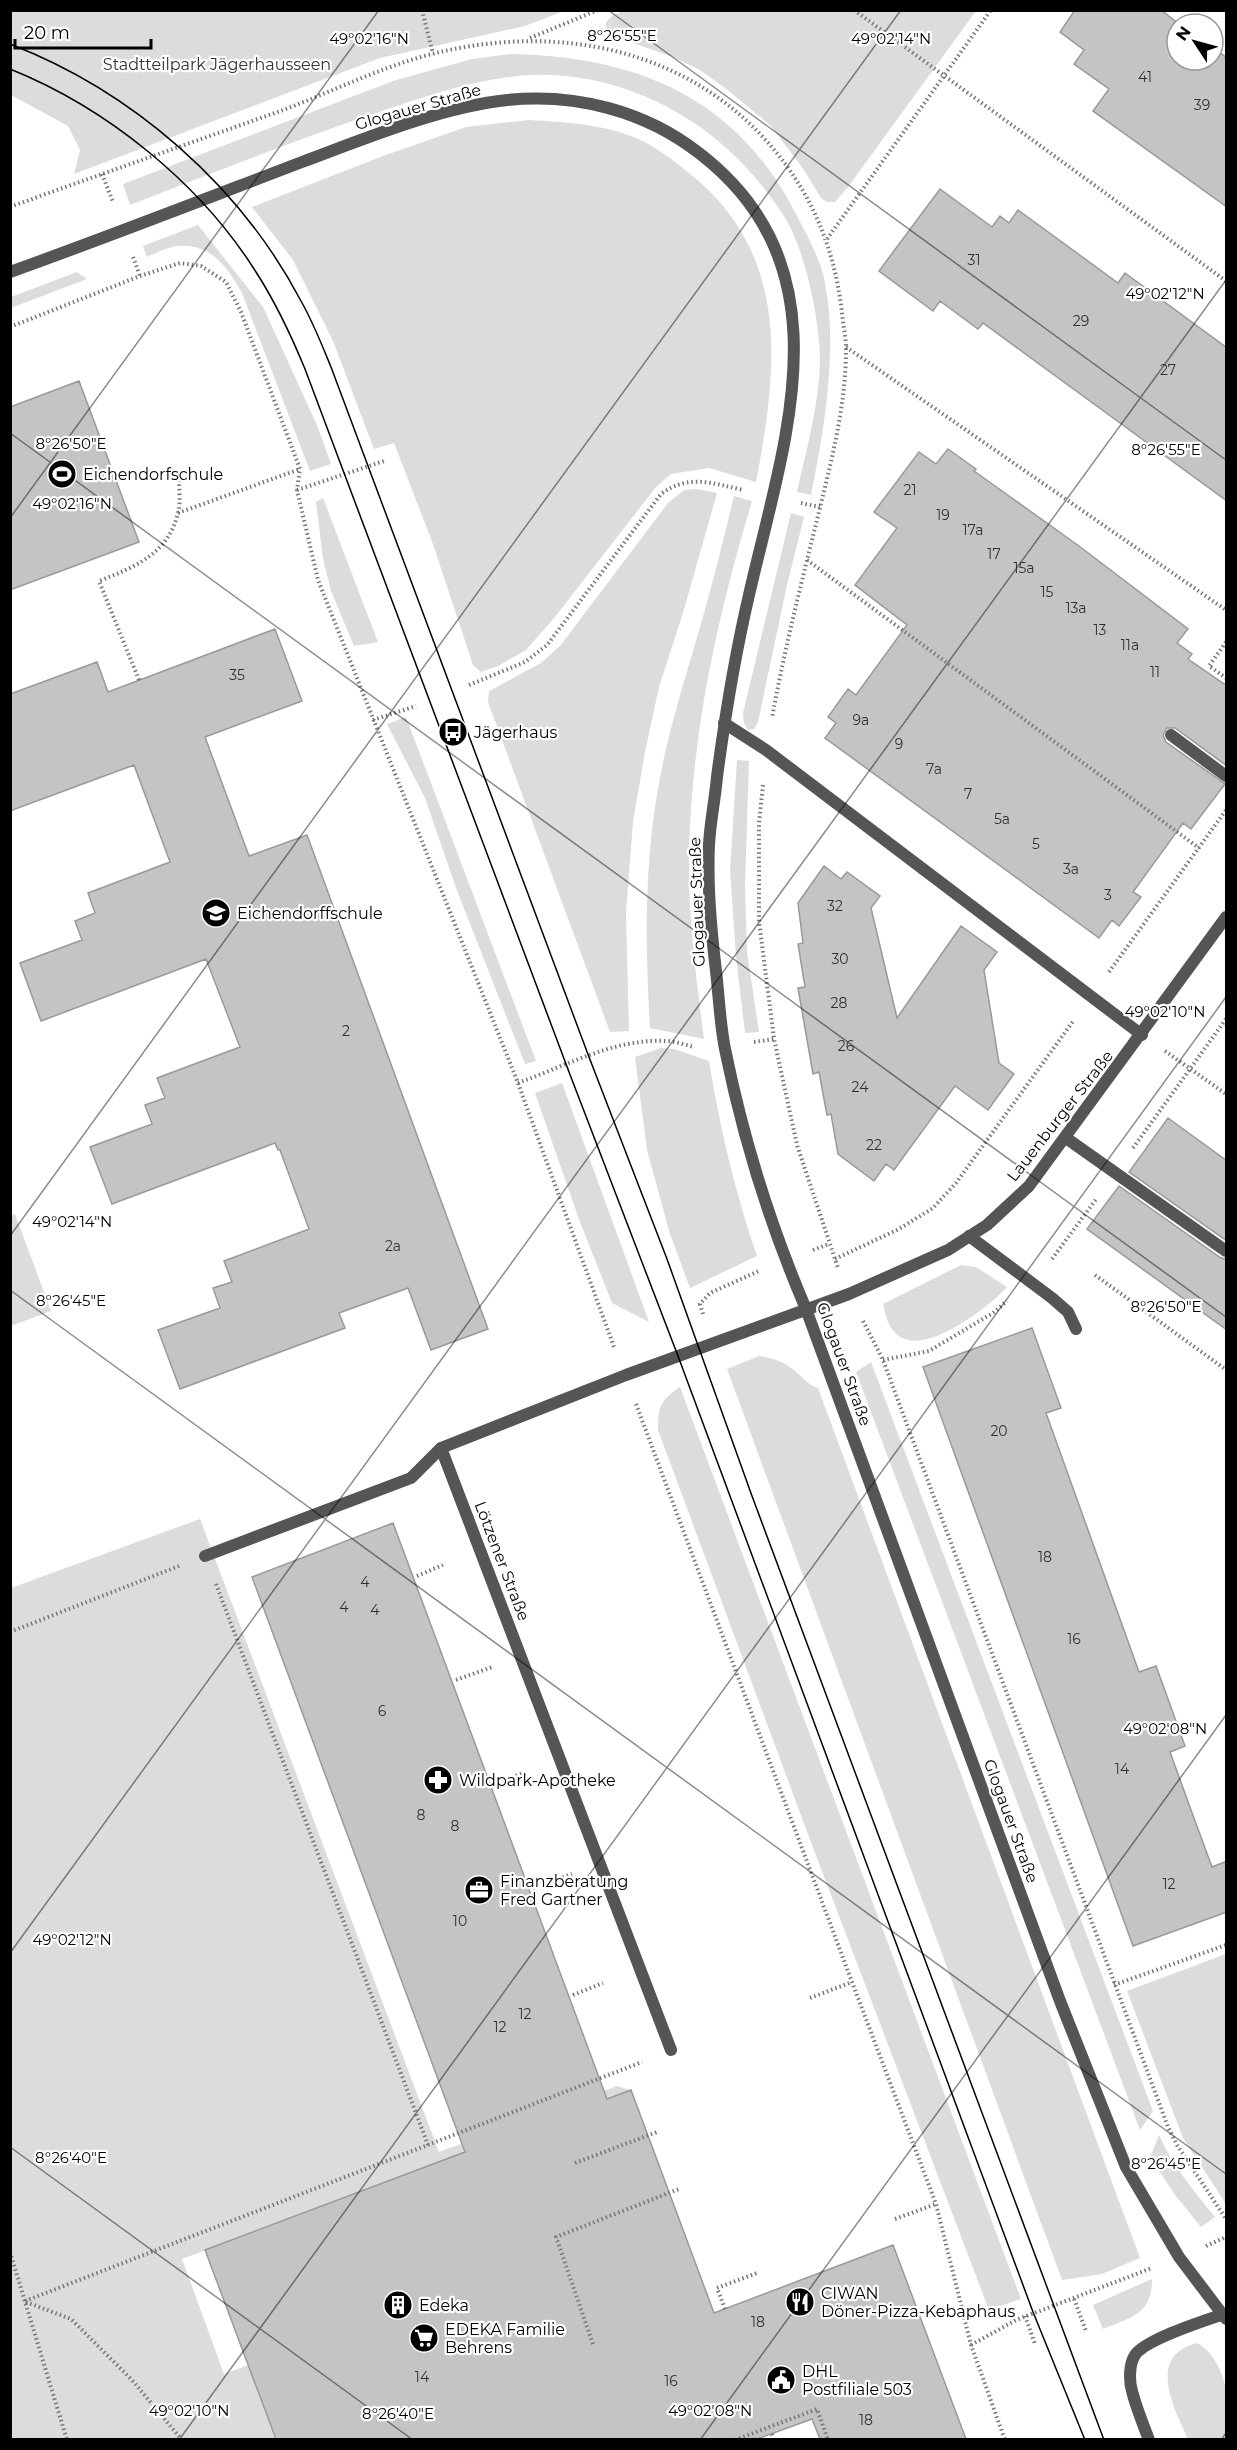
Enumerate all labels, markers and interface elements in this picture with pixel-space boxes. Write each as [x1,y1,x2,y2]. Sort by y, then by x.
scale bar [15,12,152,50]
north arrow [1165,12,1225,72]
text: 20 m [24,22,70,44]
text: N [1172,23,1195,44]
text: 8°26'55"E [587,26,657,45]
text: 49°02'16"N [329,29,409,48]
text: 49°02'14"N [851,29,931,48]
park label: Stadtteilpark Jägerhausseen [103,55,331,74]
house number: 41 [1138,68,1152,86]
street label: Glogauer Straße [353,80,483,134]
house number: 39 [1194,96,1210,114]
house number: 31 [968,251,980,269]
text: 49°02'12"N [1125,284,1205,303]
house number: 29 [1073,312,1089,330]
house number: 27 [1160,361,1176,379]
text: 8°26'50"E [35,434,107,453]
text: 8°26'55"E [1131,440,1201,459]
sports icon: Eichendorfschule [46,458,78,490]
place label: Eichendorfschule [83,465,223,484]
house number: 21 [903,481,917,499]
text: 49°02'16"N [32,494,112,513]
house number: 19 [936,506,950,524]
house number: 17a [962,521,984,539]
house number: 17 [987,545,1001,563]
house number: 15a [1013,559,1035,577]
house number: 15 [1041,583,1054,601]
house number: 13a [1065,599,1087,617]
house number: 13 [1094,621,1107,639]
house number: 11a [1121,636,1139,654]
house number: 11 [1150,663,1160,681]
house number: 35 [229,666,245,684]
house number: 9a [853,711,869,729]
bus stop icon: Jägerhaus [437,716,469,748]
place label: Jägerhaus [473,723,557,742]
house number: 9 [895,735,903,753]
house number: 7a [926,760,942,778]
house number: 7 [964,785,972,803]
house number: 5a [994,810,1010,828]
house number: 5 [1032,835,1040,853]
street label: Glogauer Straße [685,837,709,967]
house number: 3a [1063,860,1079,878]
house number: 3 [1104,886,1112,904]
school or university icon: Eichendorffschule [200,897,232,929]
house number: 32 [827,897,843,915]
place label: Eichendorffschule [237,904,383,923]
house number: 30 [831,950,849,968]
house number: 28 [831,994,848,1012]
text: 49°02'10"N [1125,1002,1205,1021]
house number: 2 [342,1022,350,1040]
house number: 26 [838,1037,855,1055]
street label: Lauenburger Straße [1003,1047,1117,1185]
house number: 24 [852,1078,869,1096]
house number: 22 [866,1136,882,1154]
text: 49°02'14"N [32,1212,112,1231]
house number: 2a [385,1237,401,1255]
text: 8°26'45"E [36,1291,106,1310]
text: 8°26'50"E [1130,1297,1202,1316]
street label: Glogauer Straße [813,1300,875,1428]
house number: 20 [990,1422,1008,1440]
street label: Lötzener Straße [470,1499,534,1623]
house number: 18 [1038,1548,1052,1566]
house number: 4 [360,1573,370,1591]
house number: 4 [339,1598,349,1616]
house number: 4 [370,1601,380,1619]
house number: 16 [1067,1630,1081,1648]
house number: 6 [378,1702,387,1720]
text: 49°02'08"N [1123,1719,1207,1738]
street label: Glogauer Straße [980,1757,1042,1885]
house number: 14 [1115,1760,1130,1778]
pharmacy icon: Wildpark-Apotheke [422,1764,454,1796]
place label: Wildpark-Apotheke [459,1771,616,1790]
house number: 8 [417,1806,426,1824]
house number: 8 [451,1817,460,1835]
place label: Finanzberatung Fred Gartner [500,1872,628,1909]
office icon: Finanzberatung Fred Gartner [463,1874,495,1906]
house number: 12 [1162,1875,1176,1893]
house number: 10 [453,1912,467,1930]
text: 49°02'12"N [32,1930,112,1949]
house number: 12 [518,2005,532,2023]
house number: 12 [493,2018,507,2036]
text: 8°26'40"E [35,2148,107,2167]
text: 8°26'45"E [1131,2154,1201,2173]
place label: CIWAN Döner-Pizza-Kebaphaus [821,2284,1016,2321]
restaurant icon: CIWAN Döner-Pizza-Kebaphaus [784,2286,816,2318]
building icon: Edeka [382,2289,414,2321]
place label: Edeka [419,2296,469,2315]
house number: 18 [751,2313,765,2331]
place label: EDEKA Familie Behrens [445,2320,565,2357]
supermarket icon: EDEKA Familie Behrens [408,2322,440,2354]
place label: DHL Postfiliale 503 [802,2362,912,2399]
public building icon: DHL Postfiliale 503 [765,2364,797,2396]
house number: 14 [415,2368,430,2386]
house number: 16 [664,2372,678,2390]
text: 49°02'10"N [149,2401,229,2420]
text: 49°02'08"N [668,2401,752,2420]
text: 8°26'40"E [362,2404,434,2423]
house number: 18 [859,2411,873,2429]

